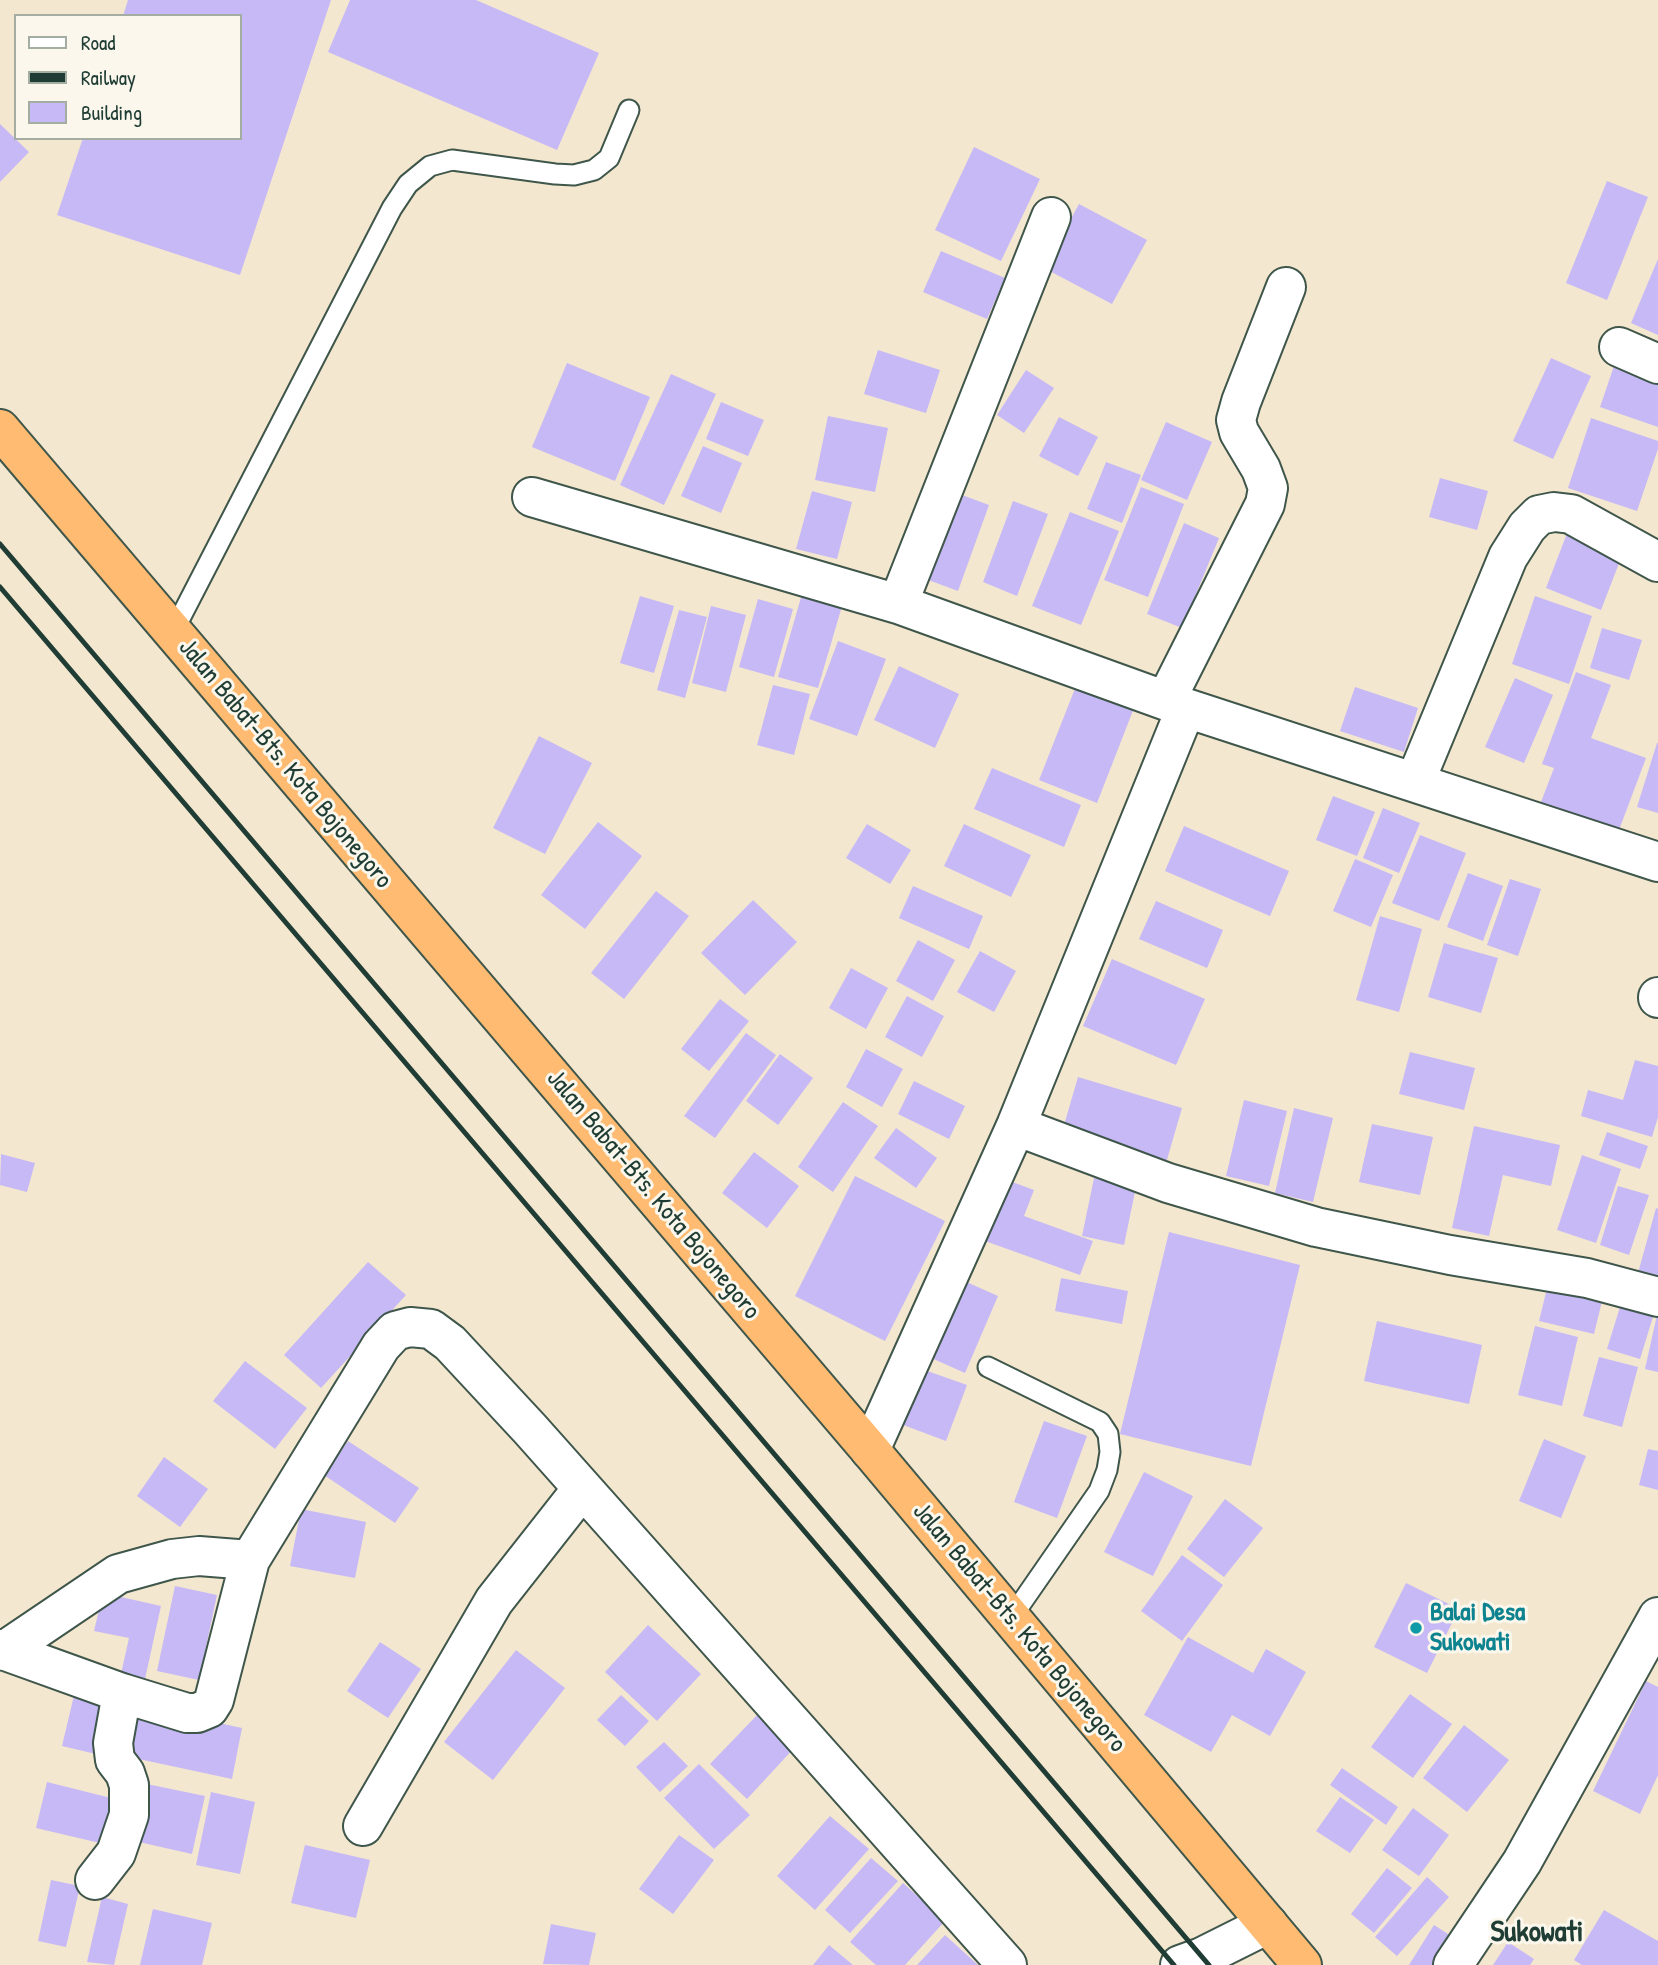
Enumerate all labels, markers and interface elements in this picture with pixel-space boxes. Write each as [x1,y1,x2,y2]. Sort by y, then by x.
legend [14,14,242,140]
text: Road [81,28,115,57]
text: Railway [81,63,136,92]
text: Building [81,98,142,127]
street label: Jalan Babat-Bts. Kota Bojonegoro [171,633,399,895]
street label: Jalan Babat-Bts. Kota Bojonegoro [539,1064,767,1326]
street label: Jalan Babat-Bts. Kota Bojonegoro [905,1497,1133,1759]
place label: Balai Desa Sukowati [1430,1597,1525,1658]
marker: Balai Desa Sukowati [1408,1620,1424,1636]
district label: Sukowati [1491,1915,1583,1951]

